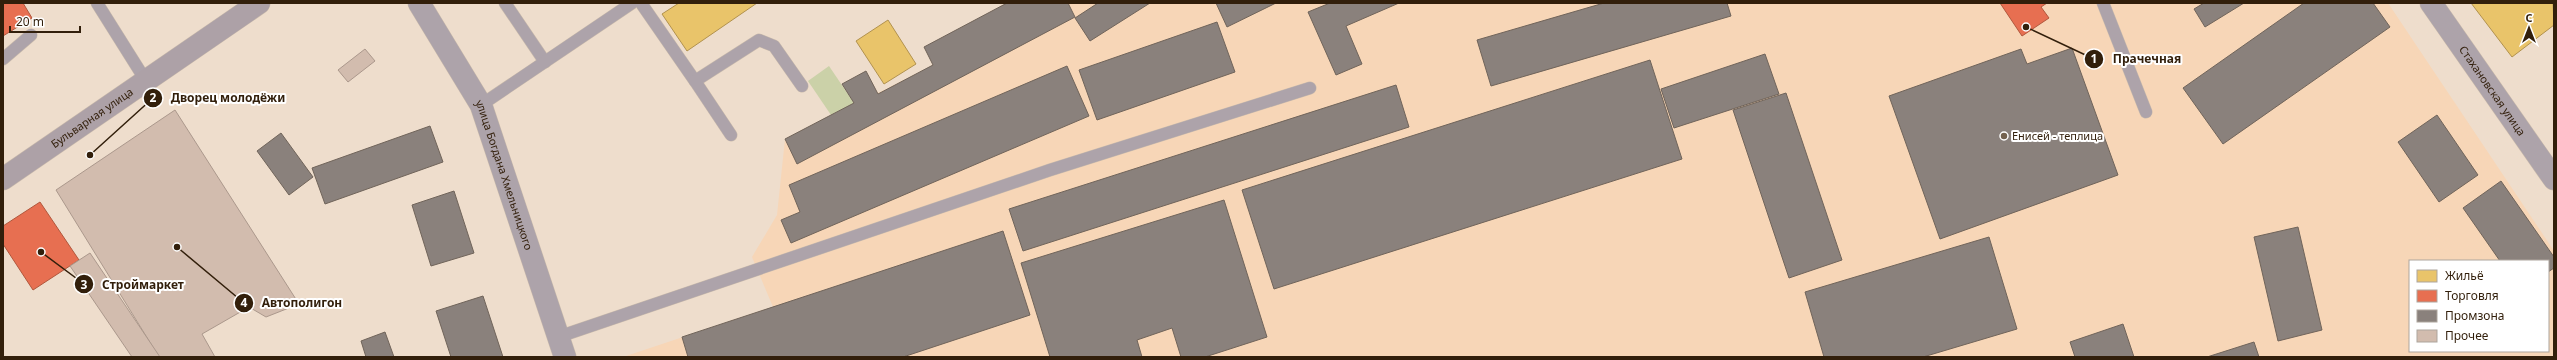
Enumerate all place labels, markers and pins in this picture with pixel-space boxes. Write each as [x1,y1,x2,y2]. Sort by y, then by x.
callout: Прачечная [2084,47,2189,71]
callout: Дворец молодёжи [143,86,294,110]
place label: Енисей - теплица [2012,128,2103,143]
marker: Енисей - теплица [1999,131,2009,141]
callout: Строймаркет [74,272,192,296]
callout: Автополигон [234,291,350,315]

